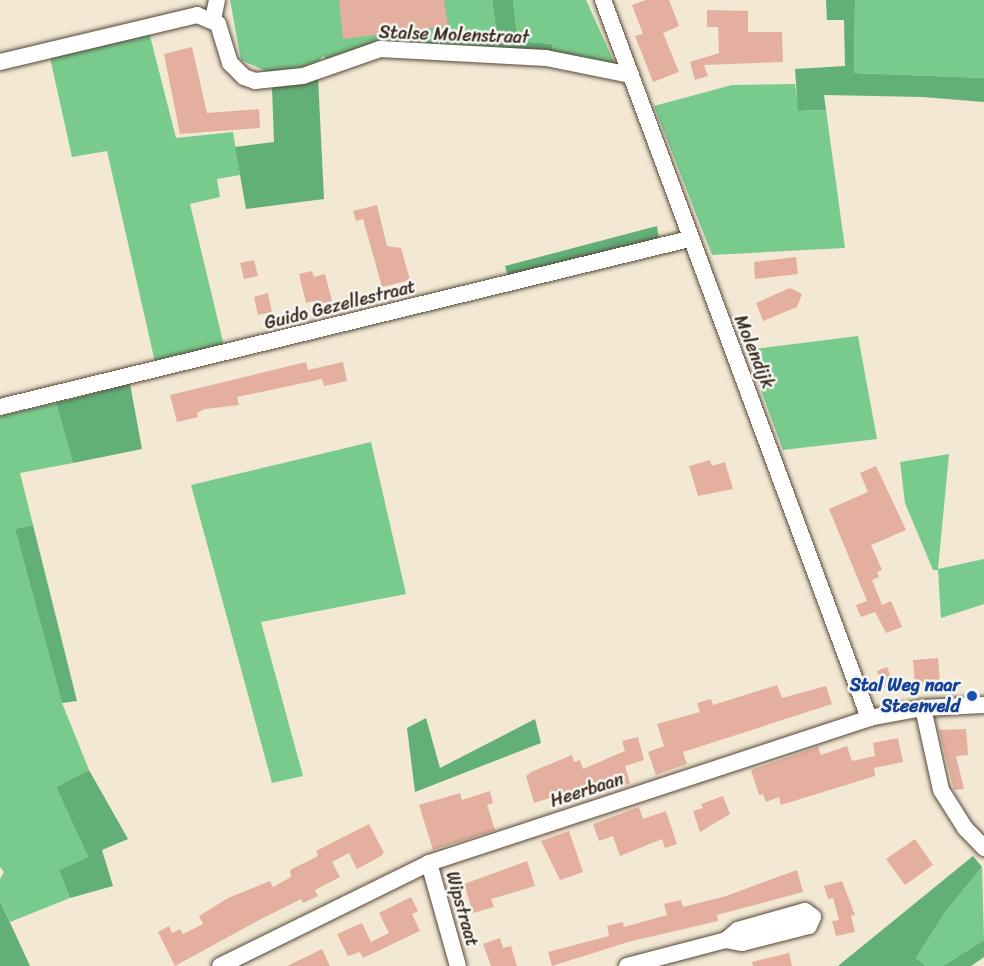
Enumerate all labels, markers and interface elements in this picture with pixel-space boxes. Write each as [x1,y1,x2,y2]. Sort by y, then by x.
street label: Stalse Molenstraat [378,22,530,48]
street label: Guido Gezellestraat [262,276,418,334]
street label: Molendijk [729,312,779,392]
place label: Stal Weg naar Steenveld [850,675,960,718]
marker: Stal Weg naar Steenveld [965,689,979,703]
street label: Heerbaan [547,768,627,812]
street label: Wipstraat [441,869,483,949]

